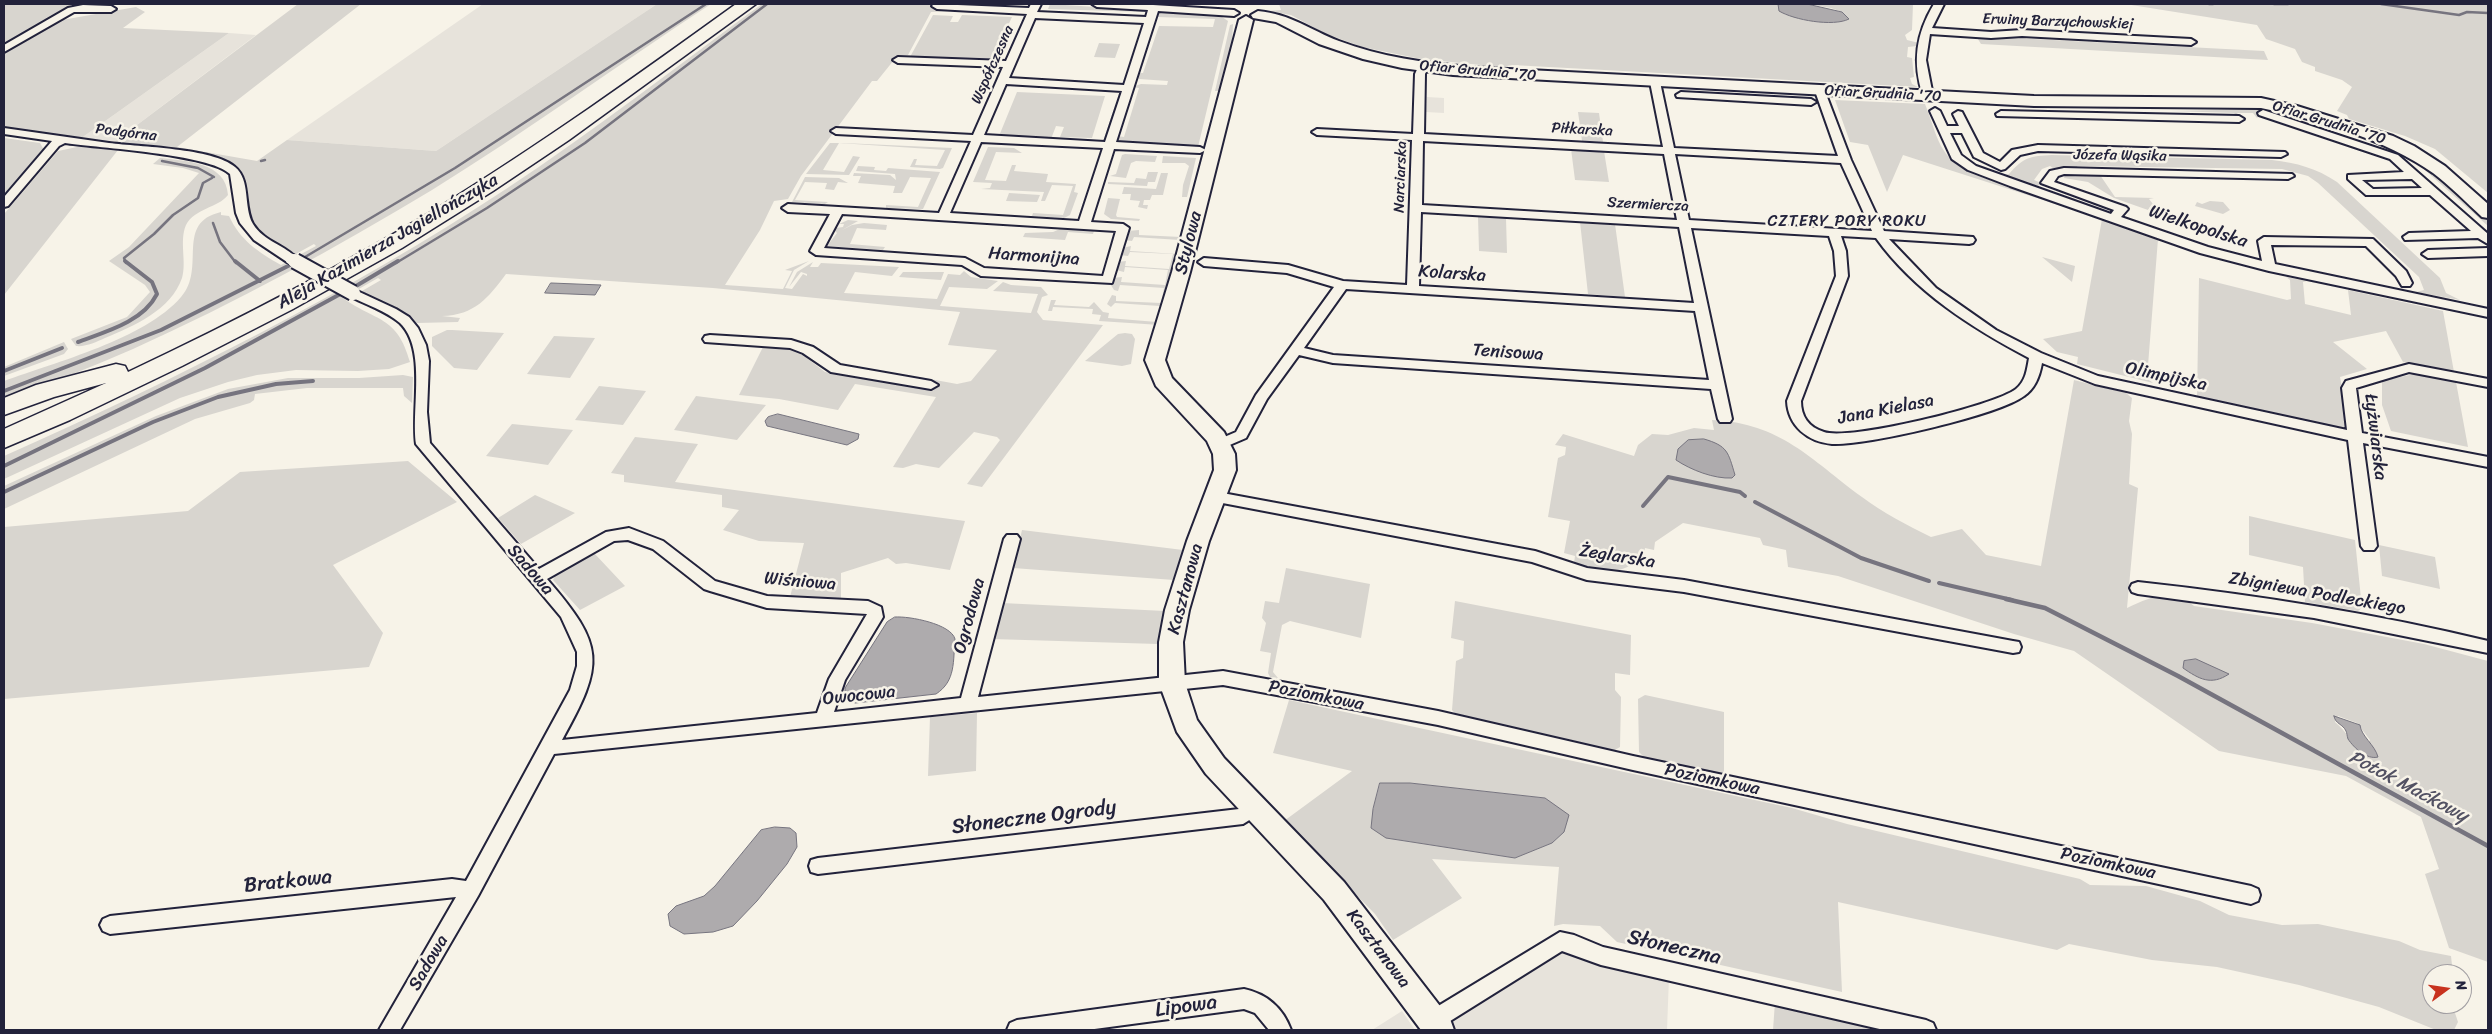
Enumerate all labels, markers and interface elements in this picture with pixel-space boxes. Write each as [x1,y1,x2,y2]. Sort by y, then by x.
street label: Erwiny Barzychowskiej [1982,10,2134,34]
street label: Współczesna [968,23,1018,107]
street label: Ofiar Grudnia '70 [1419,57,1537,85]
street label: Ofiar Grudnia '70 [1824,82,1942,106]
street label: Ofiar Grudnia '70 [2270,97,2388,149]
street label: Piłkarska [1551,119,1613,141]
street label: Podgórna [94,120,158,146]
street label: Narciarska [1391,141,1411,213]
street label: Józefa Wąsika [2073,146,2167,166]
street label: Aleja Kazimierza Jagiellończyka [274,170,502,314]
street label: Szermiercza [1607,194,1689,216]
street label: Wielkopolska [2146,201,2250,253]
street label: Stylowa [1171,209,1207,277]
district label: CZTERY PORY ROKU [1766,212,1928,232]
street label: Harmonijna [988,243,1080,271]
street label: Kolarska [1418,261,1486,287]
street label: Tenisowa [1472,340,1544,366]
street label: Olimpijska [2123,358,2209,396]
street label: Jana Kielasa [1836,390,1936,430]
street label: Łyżwiarska [2359,393,2391,481]
street label: Sadowa [502,540,558,600]
street label: Żeglarska [1578,540,1656,574]
street label: Kasztanowa [1164,541,1208,637]
street label: Wiśniowa [763,568,837,596]
street label: Zbigniewa Podleckiego [2227,568,2407,620]
street label: Ogrodowa [950,576,990,656]
street label: Poziomkowa [1267,676,1365,716]
street label: Owocowa [822,681,896,711]
water label: Potok Maćkowy [2345,746,2471,828]
street label: Poziomkowa [1663,759,1761,801]
street label: Słoneczne Ogrody [950,795,1118,841]
street label: Poziomkowa [2059,843,2157,885]
street label: Bratkowa [243,865,333,899]
street label: Kasztanowa [1341,905,1415,993]
street label: Słoneczna [1625,925,1723,971]
street label: Sadowa [405,931,453,995]
north arrow [2422,964,2472,1014]
text: N [2448,978,2474,993]
street label: Lipowa [1153,990,1219,1024]

